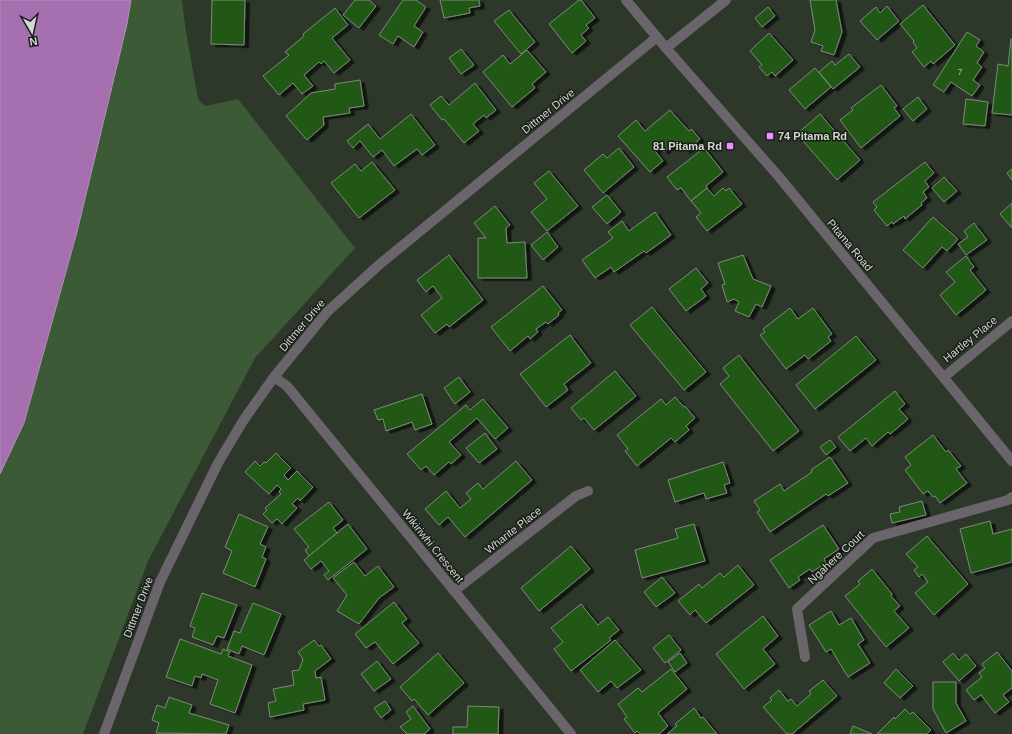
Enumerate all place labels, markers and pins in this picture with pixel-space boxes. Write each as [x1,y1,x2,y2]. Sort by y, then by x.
place label: 74 Pitama Rd [778,130,847,142]
marker: 74 Pitama Rd [765,131,775,141]
place label: 81 Pitama Rd [653,140,722,152]
marker: 81 Pitama Rd [725,141,735,151]

